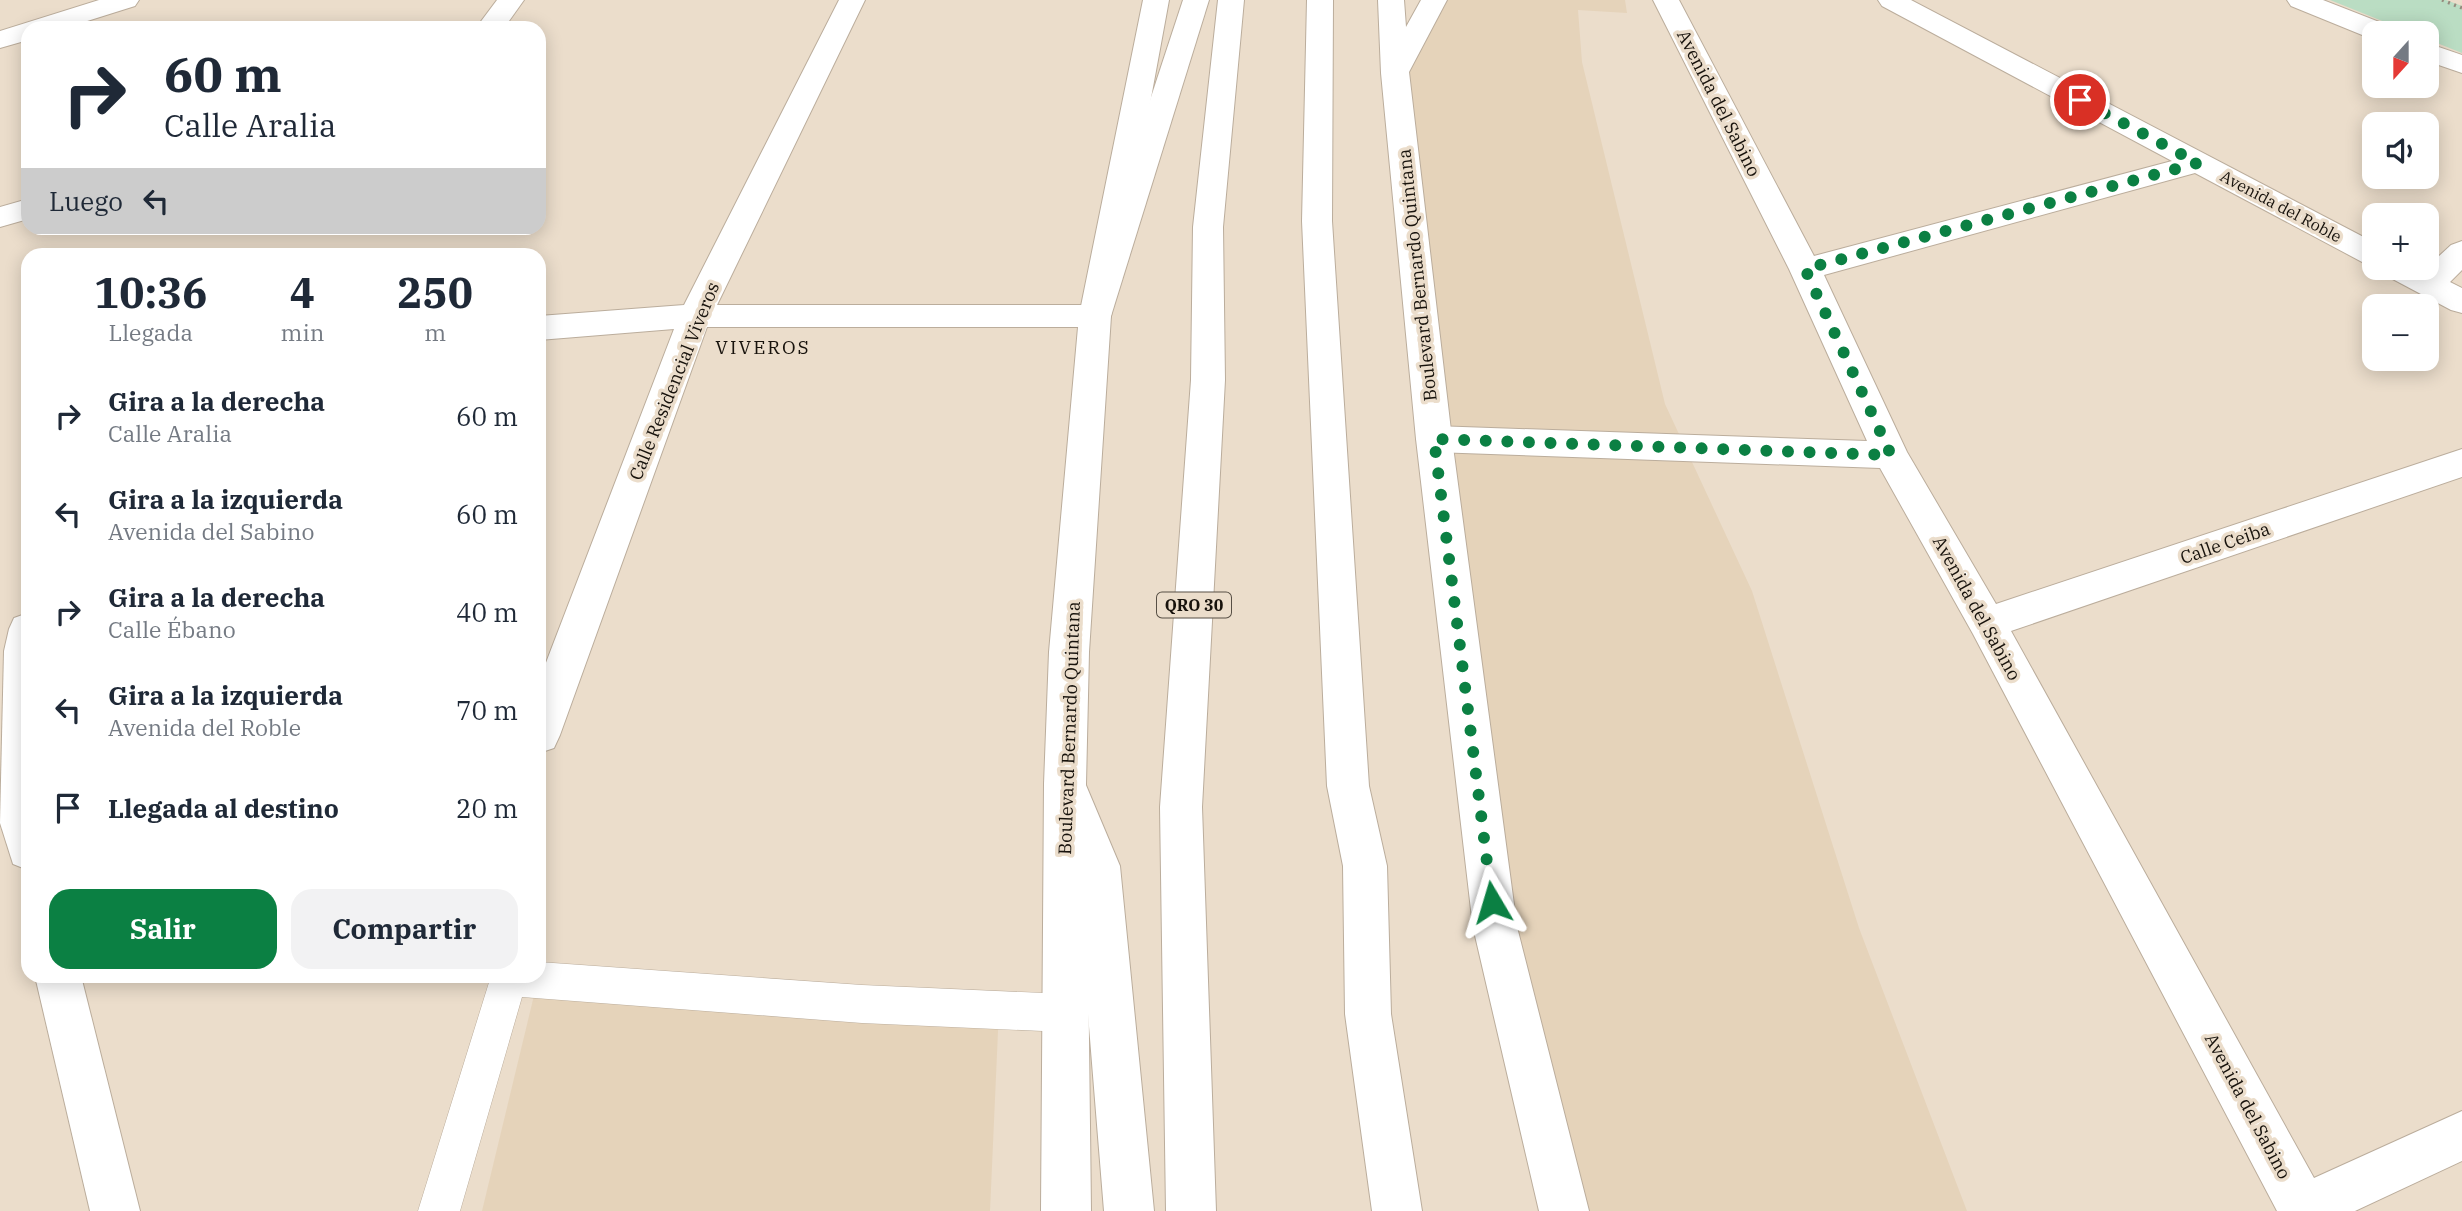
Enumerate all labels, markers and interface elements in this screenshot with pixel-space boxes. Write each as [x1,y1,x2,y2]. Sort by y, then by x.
north arrow [2362,21,2440,98]
map controls [2362,21,2439,371]
street label: Avenida del Sabino [1672,26,1766,180]
text: 60 m [164,42,282,105]
icon: right [49,49,140,140]
pin [2050,70,2110,130]
icon: arrive [2061,81,2099,119]
text: Calle Aralia [164,104,336,146]
button: sound [2362,112,2439,189]
street label: Boulevard Bernardo Quintana [1392,147,1442,402]
street label: Avenida del Roble [2217,166,2345,246]
icon: left [137,182,175,220]
text: Luego [49,184,123,218]
button: + [2362,203,2439,280]
text: 10:36 [94,265,208,320]
text: 4 [290,265,315,320]
text: 250 [397,265,473,320]
street label: Calle Residencial Viveros [624,279,724,483]
button: − [2362,294,2439,371]
text: Llegada [109,317,193,347]
text: min [281,317,324,347]
text: m [424,317,446,347]
district label: VIVEROS [715,335,811,359]
text: Gira a la derecha [108,384,325,418]
icon: right [49,397,87,435]
text: 60 m [456,399,518,433]
text: Calle Aralia [108,418,232,448]
text: Gira a la izquierda [108,482,343,516]
icon: left [49,495,87,533]
text: 60 m [456,497,518,531]
text: Avenida del Sabino [108,516,314,546]
street label: Calle Ceiba [2177,517,2273,569]
street label: Avenida del Sabino [1928,532,2026,684]
text: Gira a la derecha [108,580,325,614]
road number: QRO 30 [1157,592,1231,618]
icon: right [49,593,87,631]
text: 40 m [456,595,518,629]
street label: Boulevard Bernardo Quintana [1053,601,1085,855]
text: Calle Ébano [108,614,236,644]
text: Gira a la izquierda [108,678,343,712]
icon: left [49,691,87,729]
text: 70 m [456,693,518,727]
text: Avenida del Roble [108,712,301,742]
icon: arrive [49,789,87,827]
text: Llegada al destino [108,791,339,825]
text: 20 m [456,791,518,825]
position arrow [1455,865,1529,939]
button: Salir [49,889,277,969]
button: Compartir [291,889,518,969]
street label: Avenida del Sabino [2200,1029,2296,1183]

